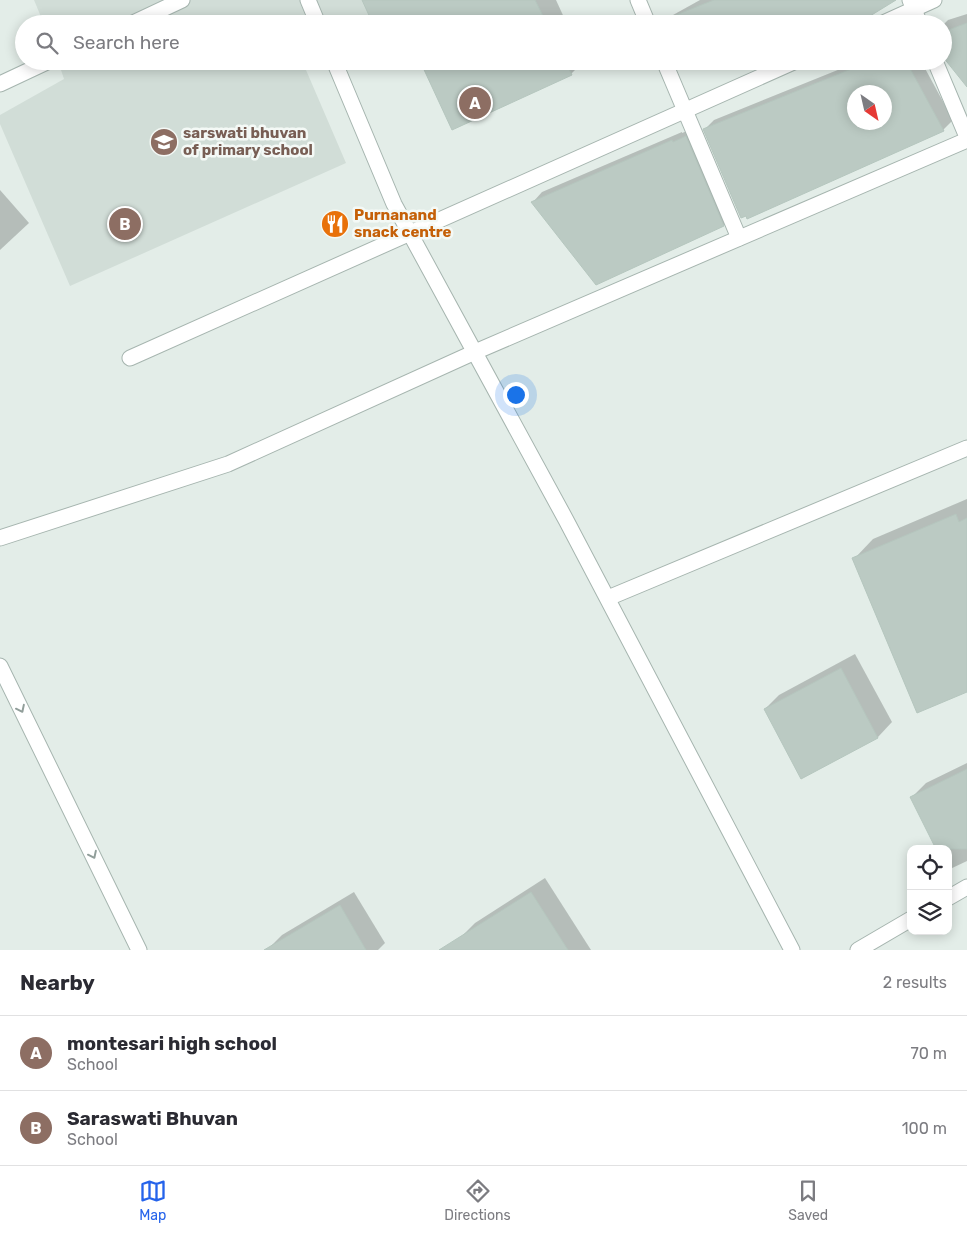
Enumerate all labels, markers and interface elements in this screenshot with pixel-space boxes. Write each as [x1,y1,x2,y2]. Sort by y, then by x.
search box [15,15,952,70]
icon: search [33,29,61,57]
text: Search here [73,31,180,54]
pin: A [459,84,491,122]
north arrow [847,85,892,130]
place label: sarswati bhuvan of primary school [183,124,313,159]
school or university icon: sarswati bhuvan of primary school [149,127,179,157]
pin: B [109,205,141,243]
place label: Purnanand snack centre [354,206,452,241]
restaurant icon: Purnanand snack centre [320,209,350,239]
your location [503,382,529,408]
one-way arrow [15,704,26,713]
map controls [907,845,952,935]
button: locate [907,845,952,890]
one-way arrow [87,850,97,859]
button: layers [907,890,952,935]
text: Nearby [20,970,95,995]
text: 2 results [883,973,947,992]
text: montesari high school [67,1032,277,1055]
text: A [30,1044,42,1063]
text: 70 m [910,1044,947,1063]
text: School [67,1055,118,1074]
text: Saraswati Bhuvan [67,1107,238,1130]
text: B [30,1119,42,1138]
text: 100 m [902,1119,947,1138]
text: School [67,1130,118,1149]
tab: Map [139,1177,167,1224]
tab: Directions [444,1177,511,1224]
tab: Saved [788,1177,828,1224]

